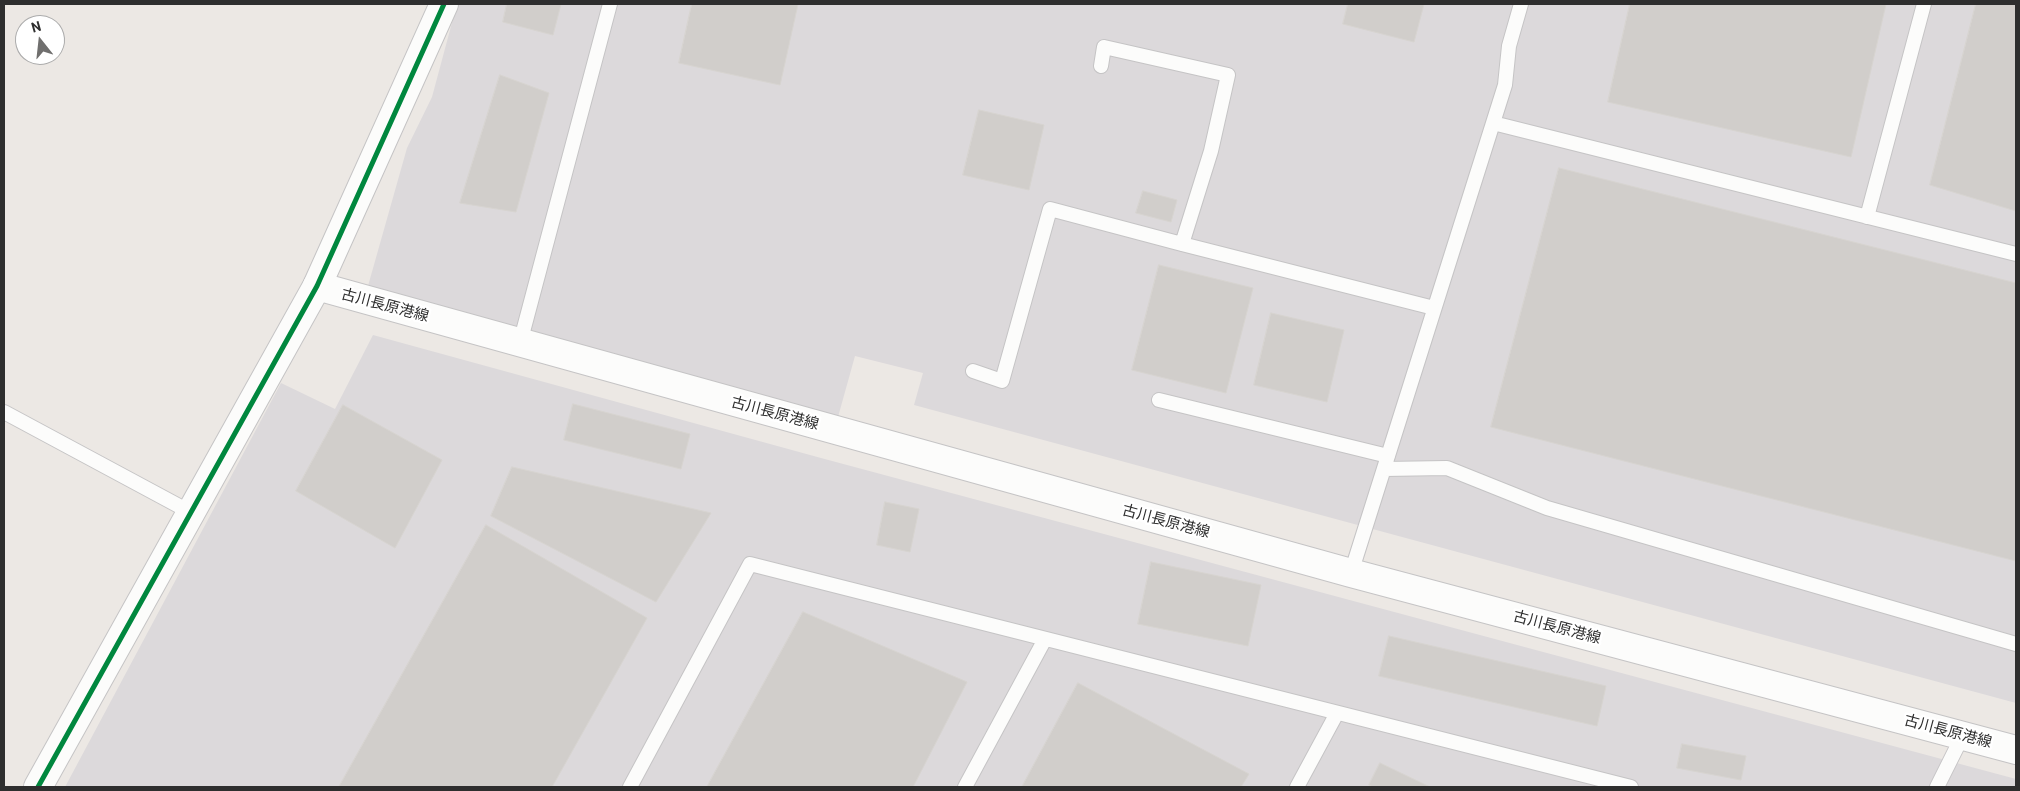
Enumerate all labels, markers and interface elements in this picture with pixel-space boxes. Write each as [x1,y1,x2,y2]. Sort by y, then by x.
north arrow [15,15,65,65]
text: N [29,17,43,36]
street label: 古川長原港線 [339,285,431,325]
street label: 古川長原港線 [729,393,821,433]
street label: 古川長原港線 [1120,501,1212,541]
street label: 古川長原港線 [1511,607,1603,647]
street label: 古川長原港線 [1902,711,1994,751]

